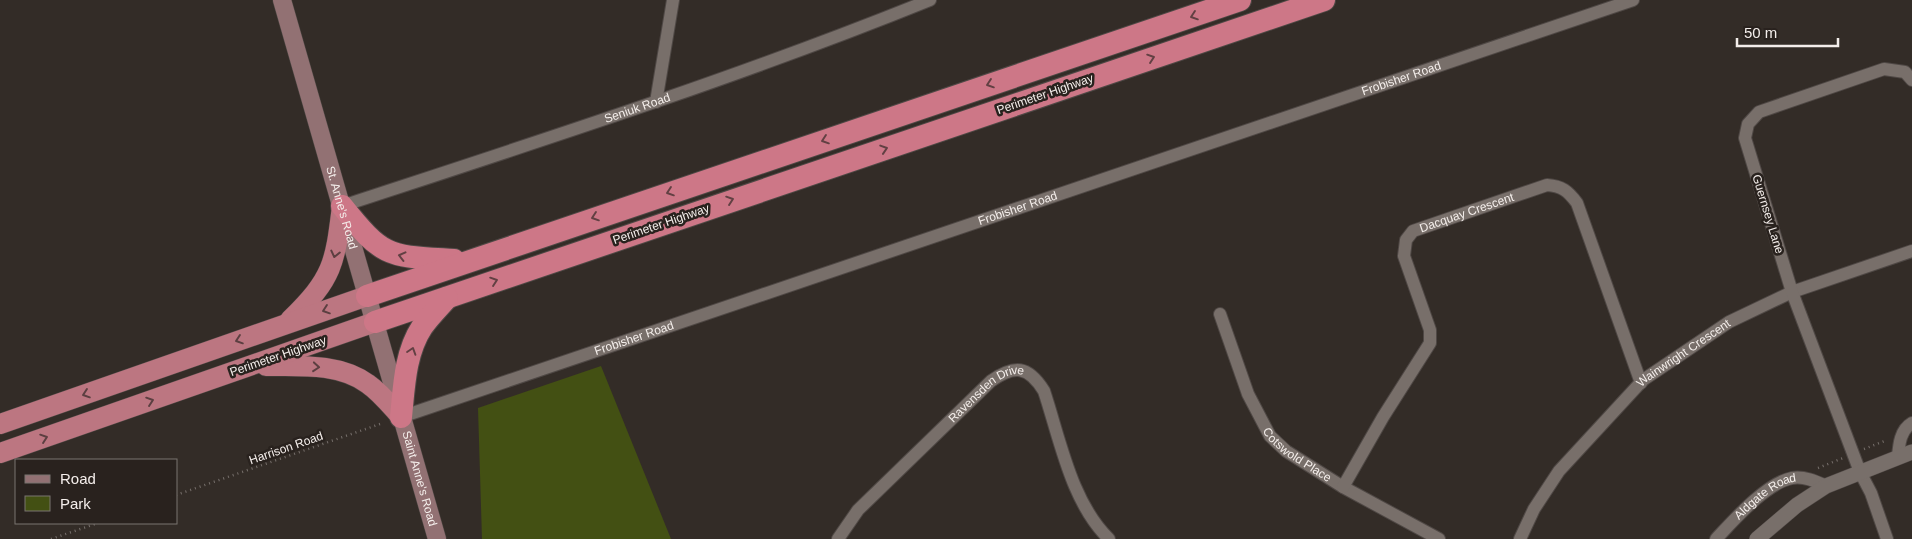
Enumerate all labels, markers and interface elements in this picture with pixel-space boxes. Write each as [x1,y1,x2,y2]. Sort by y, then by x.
one-way arrow [1190,10,1198,20]
scale bar [1737,15,1838,47]
text: 50 m [1744,24,1777,41]
one-way arrow [1146,54,1154,64]
street label: Frobisher Road [1360,59,1443,98]
street label: Perimeter Highway [995,71,1095,117]
one-way arrow [987,78,995,88]
street label: Seniuk Road [602,90,672,126]
one-way arrow [821,134,829,144]
one-way arrow [879,144,888,154]
street label: St. Anne's Road [323,164,360,251]
street label: Guernsey Lane [1749,173,1787,256]
one-way arrow [667,186,675,196]
street label: Frobisher Road [976,188,1059,228]
street label: Dacquay Crescent [1418,190,1516,235]
one-way arrow [725,196,734,206]
street label: Perimeter Highway [611,201,711,247]
one-way arrow [591,211,600,221]
one-way arrow [330,249,341,258]
one-way arrow [397,251,406,262]
one-way arrow [489,277,497,287]
one-way arrow [323,304,331,314]
street label: Wainwright Crescent [1633,316,1733,390]
street label: Frobisher Road [593,318,675,358]
street label: Perimeter Highway [228,333,328,379]
one-way arrow [236,335,244,345]
one-way arrow [406,348,416,356]
one-way arrow [312,362,320,373]
street label: Ravensden Drive [945,363,1025,425]
one-way arrow [82,388,91,398]
one-way arrow [146,396,154,406]
street label: Cotswold Place [1260,425,1334,485]
street label: Harrison Road [247,429,325,467]
street label: Saint Anne's Road [399,429,440,528]
one-way arrow [39,433,48,443]
legend [15,459,178,524]
text: Road [60,470,96,487]
street label: Aldgate Road [1731,471,1797,522]
text: Park [60,495,91,512]

